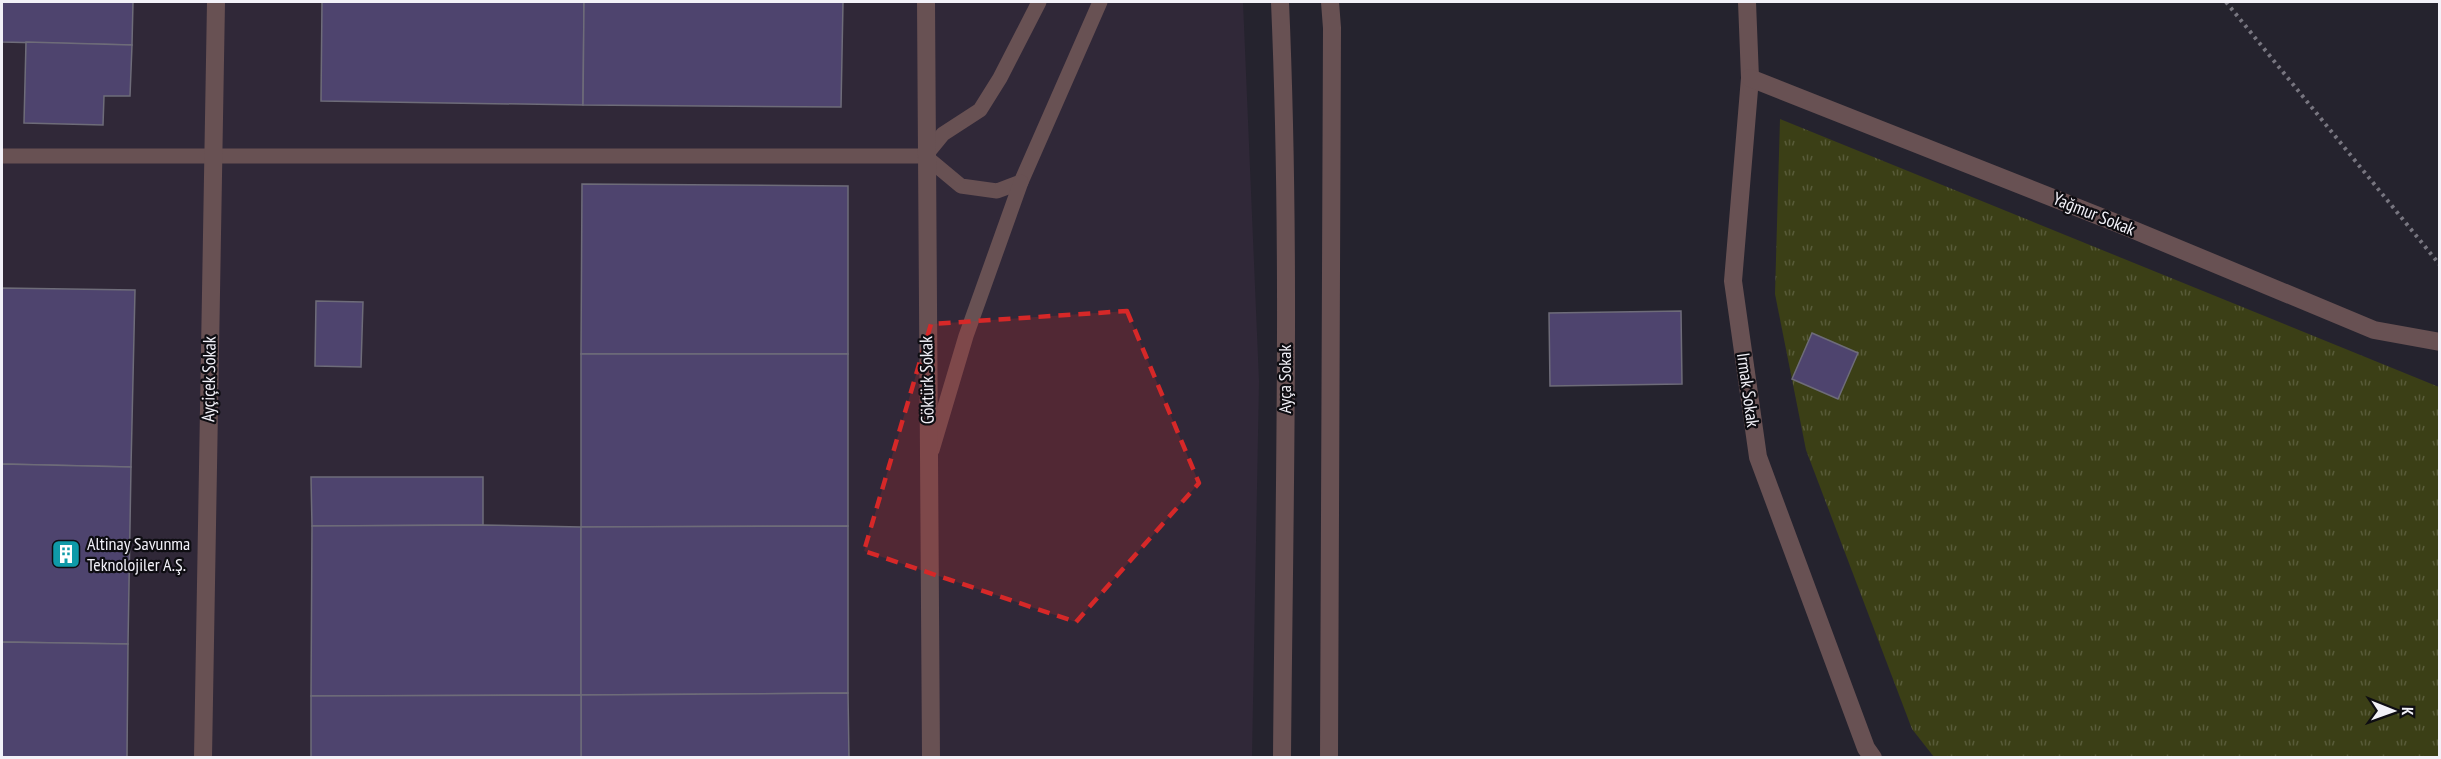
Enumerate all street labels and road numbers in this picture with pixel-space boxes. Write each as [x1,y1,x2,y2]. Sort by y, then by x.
street label: Yağmur Sokak [2050,187,2139,241]
street label: Ayçiçek Sokak [196,336,221,422]
street label: Göktürk Sokak [914,336,939,424]
street label: Ayça Sokak [1273,345,1296,413]
street label: Irmak Sokak [1732,351,1765,429]

